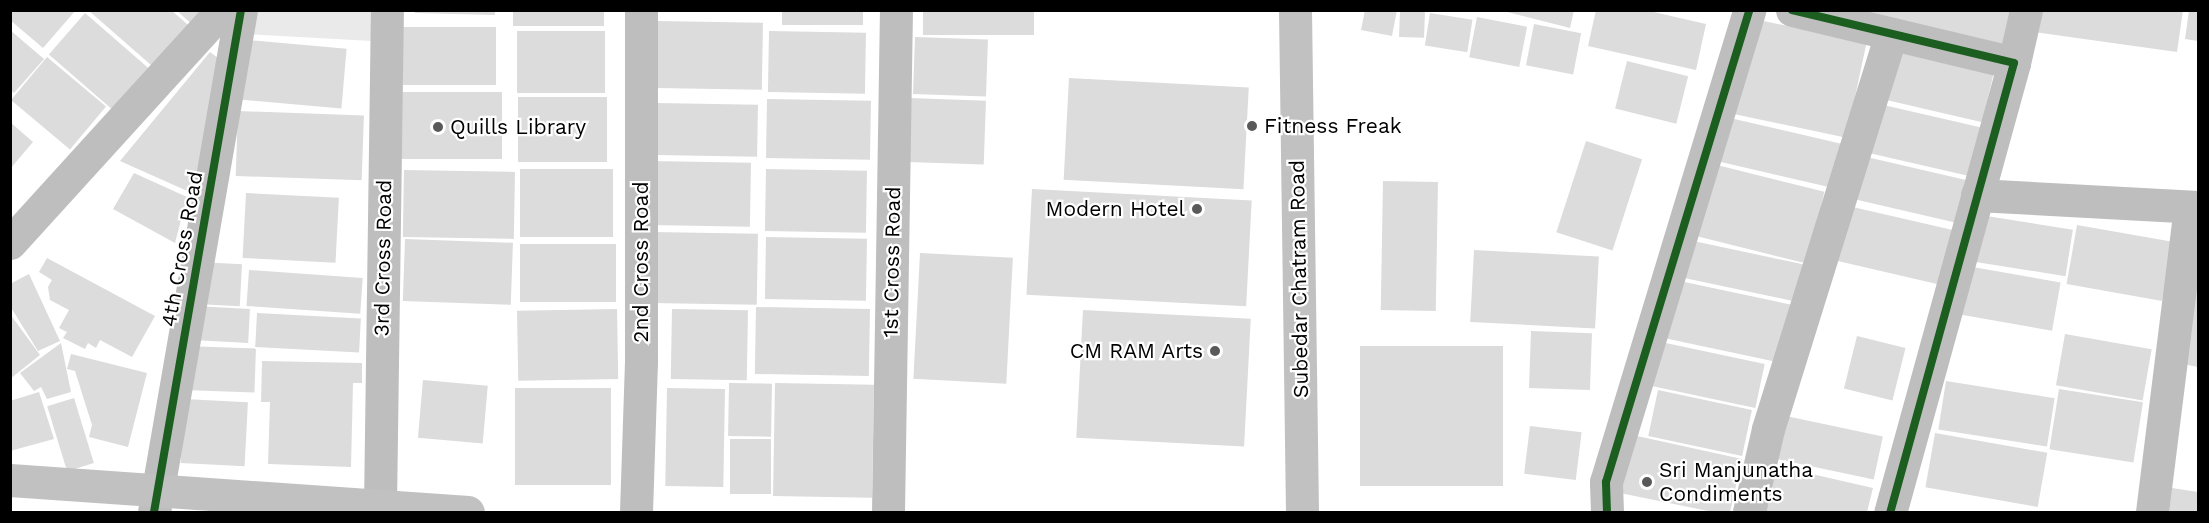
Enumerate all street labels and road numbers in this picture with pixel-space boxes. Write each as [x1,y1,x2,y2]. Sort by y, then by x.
street label: Subedar Chatram Road [1284,159,1314,399]
street label: 4th Cross Road [156,169,208,329]
street label: 3rd Cross Road [369,179,397,337]
street label: 2nd Cross Road [628,181,654,343]
street label: 1st Cross Road [878,186,906,338]

